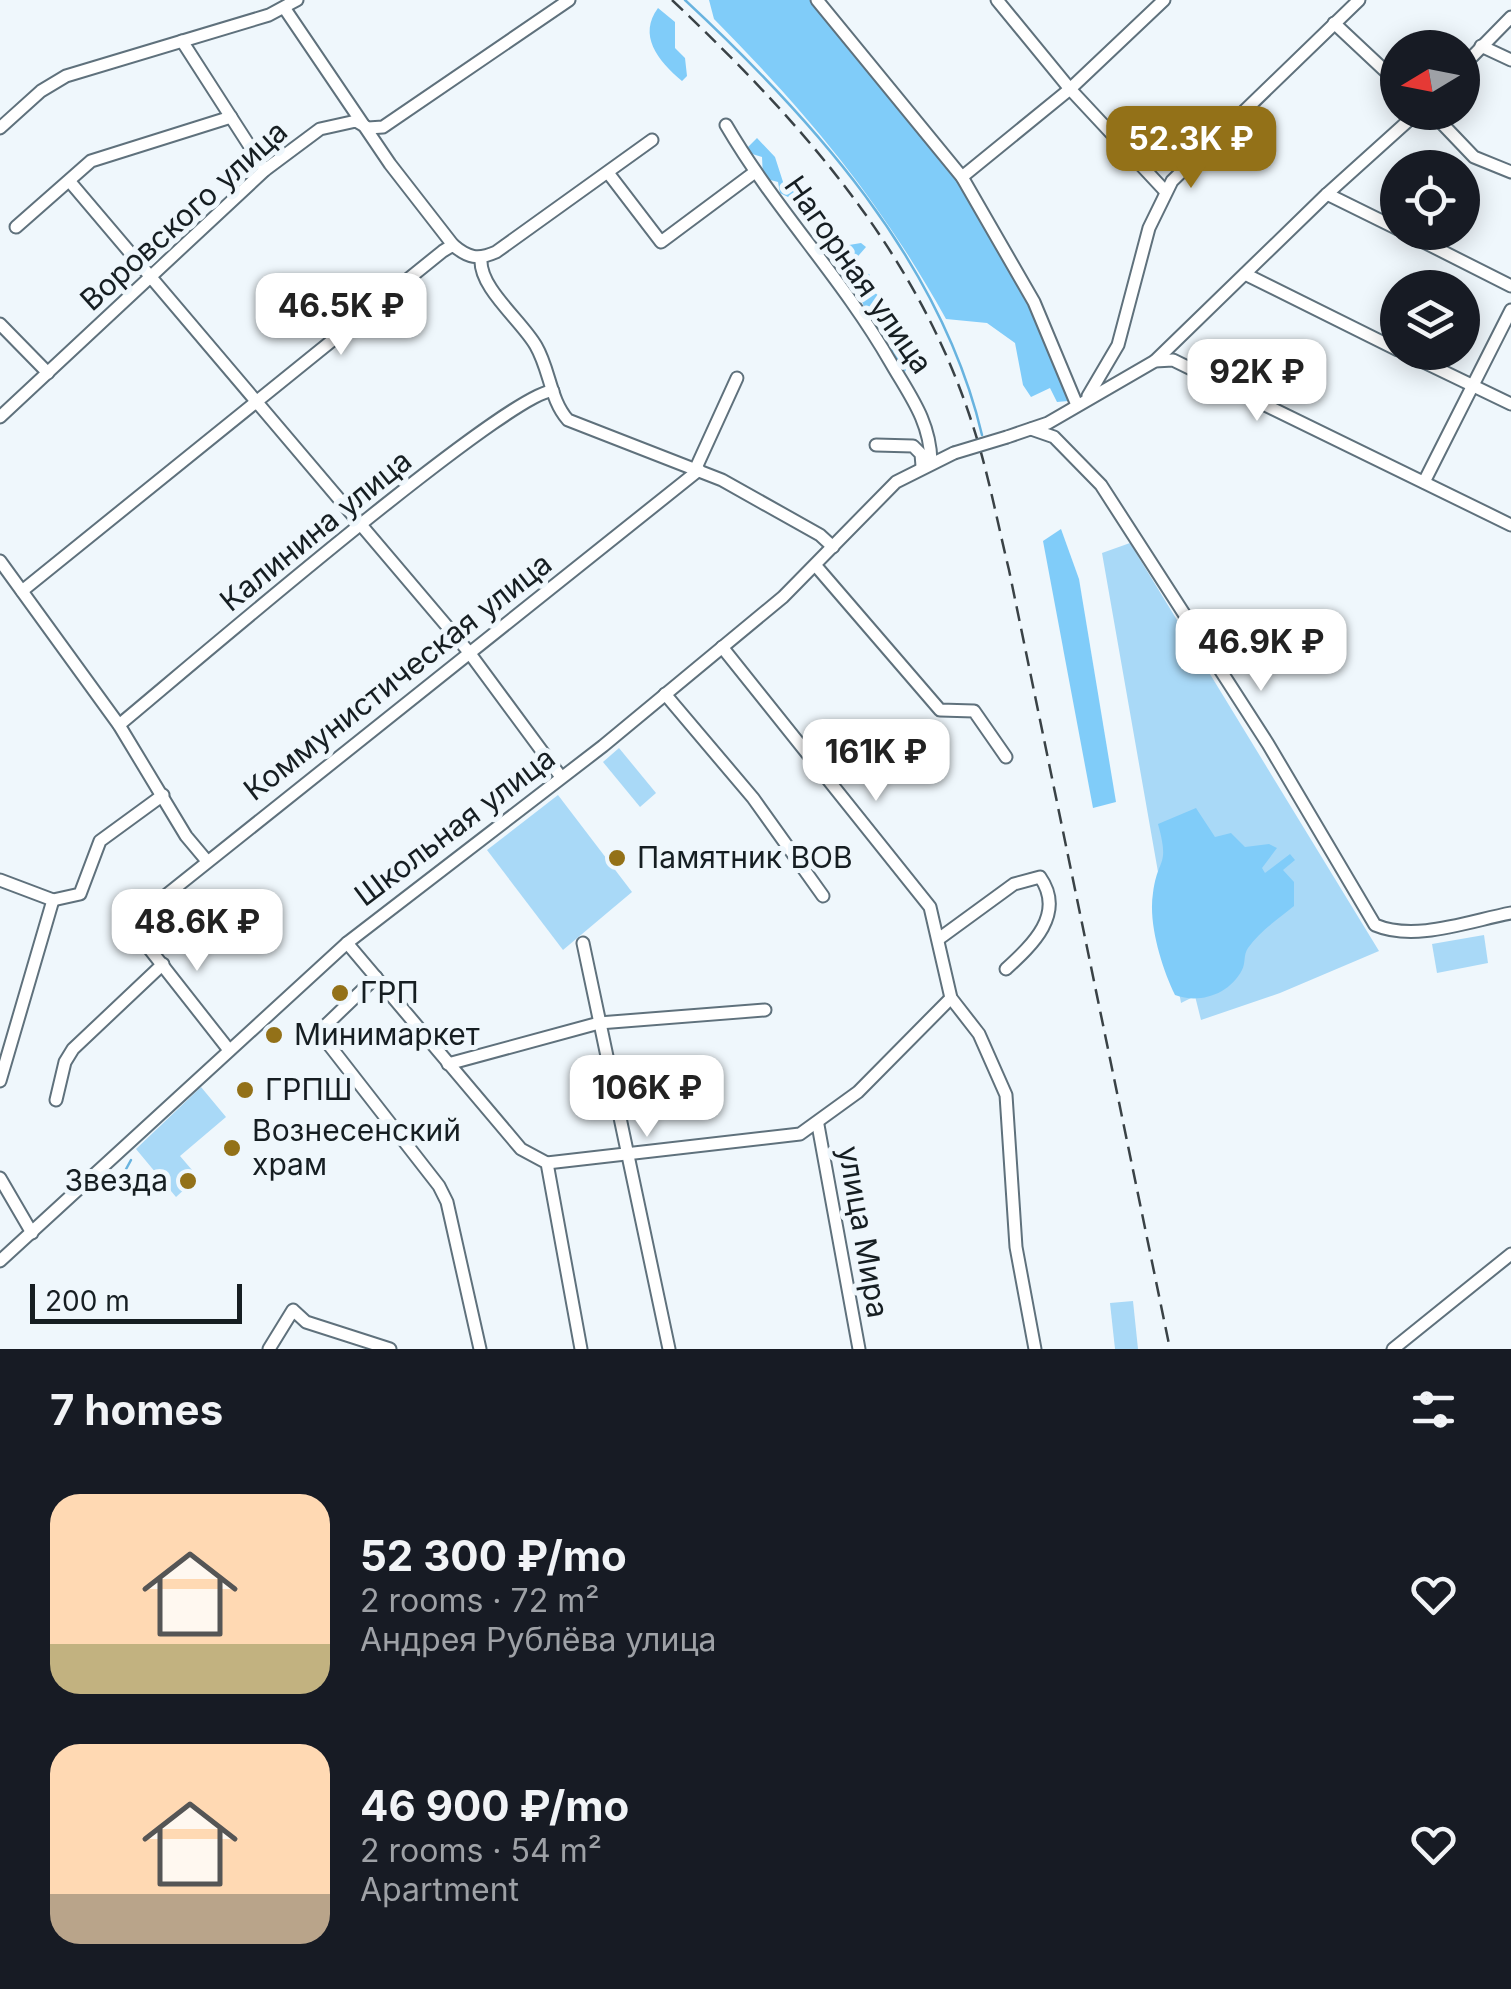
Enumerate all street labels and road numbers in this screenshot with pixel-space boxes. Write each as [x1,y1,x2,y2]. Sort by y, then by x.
street label: Воровского улица [72,113,294,318]
street label: Нагорная улица [777,169,940,380]
street label: Калинина улица [212,442,418,618]
street label: Коммунистическая улица [237,545,558,807]
street label: Школьная улица [347,739,562,913]
street label: улица Мира [831,1143,897,1321]

